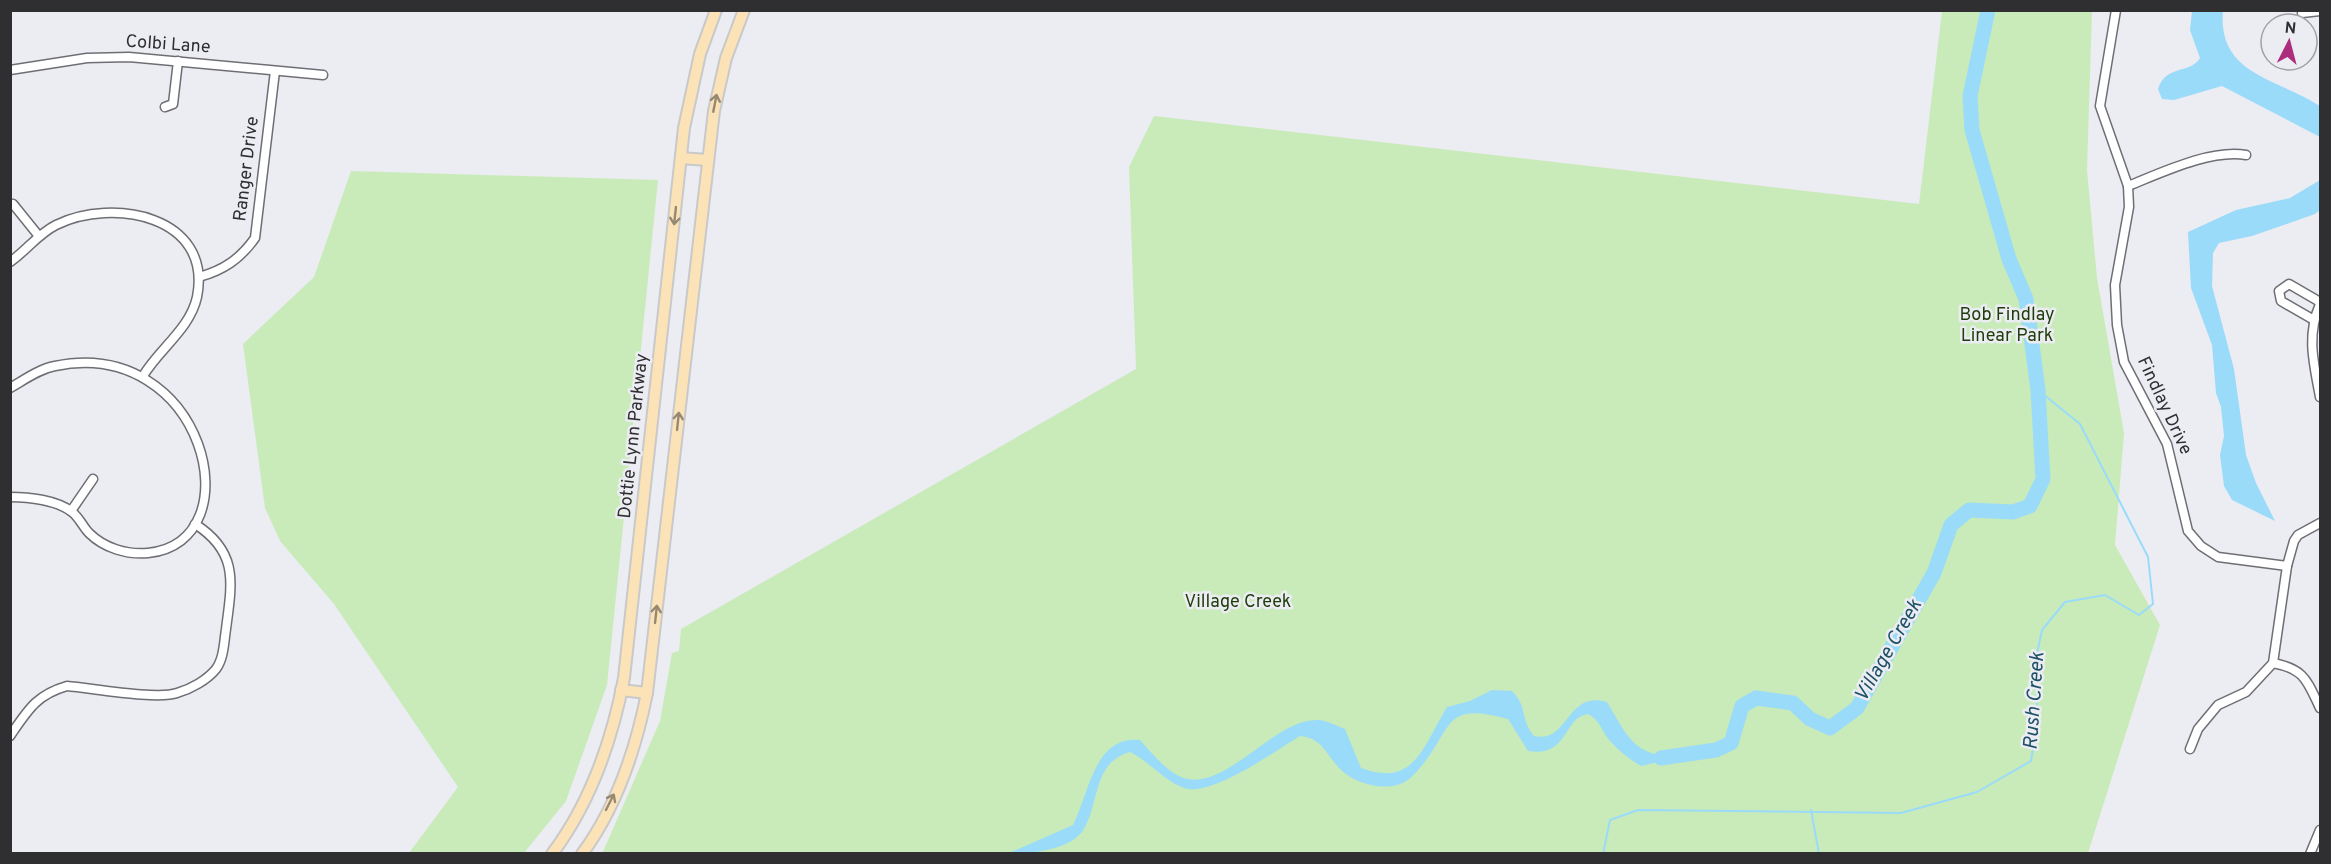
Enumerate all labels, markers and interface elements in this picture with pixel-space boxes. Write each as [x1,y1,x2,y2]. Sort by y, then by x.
north arrow [2259,12,2319,72]
text: N [2284,19,2297,40]
street label: Colbi Lane [125,31,211,59]
one-way arrow [710,93,721,113]
street label: Ranger Drive [229,115,265,223]
one-way arrow [669,205,680,225]
park label: Bob Findlay Linear Park [1959,304,2055,348]
street label: Dottie Lynn Parkway [614,352,654,520]
street label: Findlay Drive [2131,353,2197,459]
one-way arrow [673,411,684,431]
park label: Village Creek [1185,591,1291,614]
water label: Village Creek [1849,594,1929,707]
one-way arrow [651,605,662,625]
water label: Rush Creek [2019,650,2051,751]
one-way arrow [605,794,617,812]

